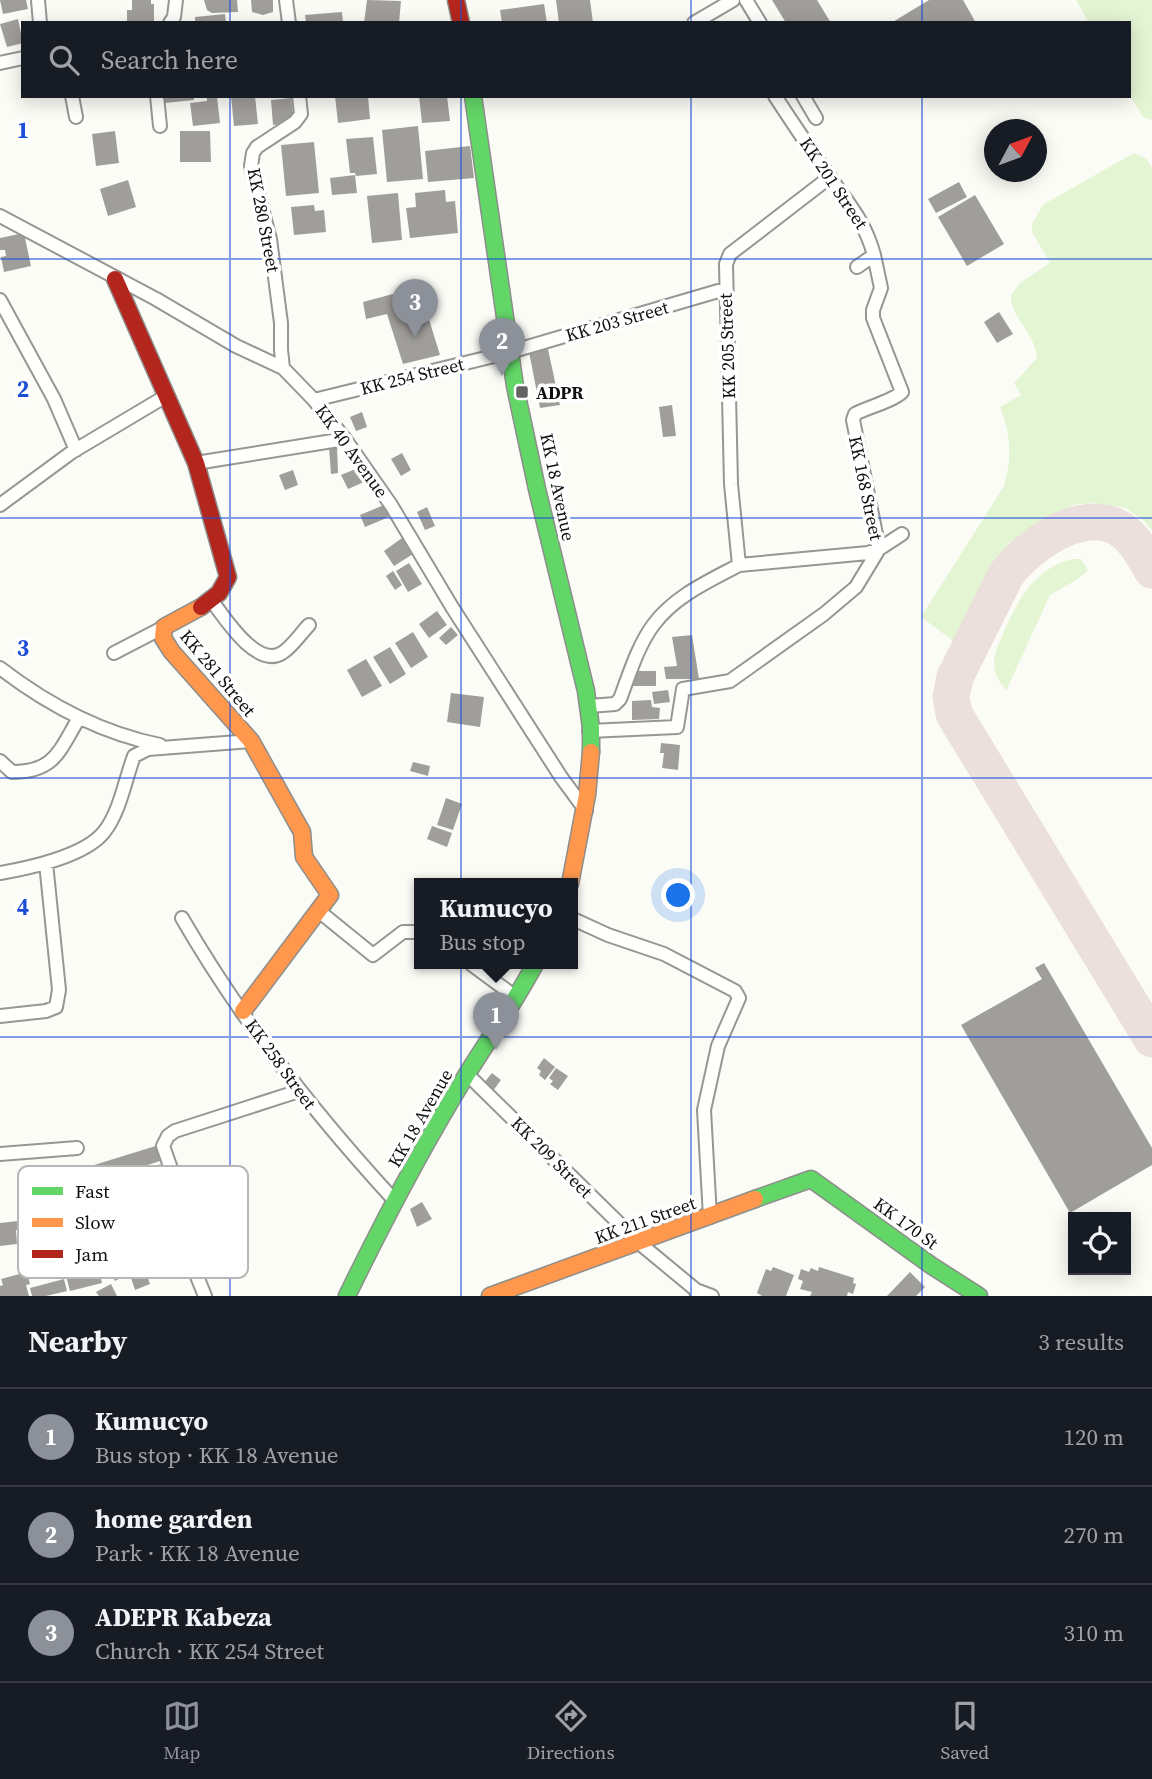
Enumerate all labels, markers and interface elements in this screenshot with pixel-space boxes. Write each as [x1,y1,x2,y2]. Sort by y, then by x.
search box [21,21,1131,98]
icon: search [45,41,83,79]
text: Search here [101,42,238,78]
text: 1 [17,114,29,146]
north arrow [984,119,1047,182]
street label: KK 201 Street [794,132,874,234]
street label: KK 280 Street [242,166,286,275]
pin: 3 [392,279,438,337]
street label: KK 205 Street [713,292,741,399]
street label: KK 203 Street [563,294,671,348]
pin: 2 [479,318,525,376]
street label: KK 254 Street [358,351,467,401]
text: 2 [17,373,29,405]
place label: ADPR [536,380,584,405]
marker: ADPR [514,384,530,400]
street label: KK 40 Avenue [310,399,394,503]
street label: KK 18 Avenue [534,431,582,543]
street label: KK 168 Street [843,434,889,543]
street label: KK 281 Street [174,624,262,722]
text: 3 [17,632,29,664]
popup [414,878,578,969]
your location [661,878,695,912]
text: Kumucyo [439,890,553,926]
text: 4 [17,891,29,923]
text: Bus stop [439,926,525,958]
pin: 1 [473,992,519,1050]
street label: KK 258 Street [240,1014,322,1114]
street label: KK 18 Avenue [382,1064,458,1172]
street label: KK 209 Street [506,1111,598,1203]
legend [18,1166,248,1278]
text: Fast [75,1178,110,1204]
street label: KK 211 Street [591,1190,699,1250]
street label: KK 170 St [869,1191,944,1255]
text: Slow [75,1209,116,1235]
map controls [1068,1212,1131,1275]
button: locate [1068,1212,1131,1275]
text: Jam [74,1241,108,1267]
text: Nearby [28,1321,127,1362]
text: 3 results [1038,1326,1124,1358]
text: Kumucyo [95,1403,208,1439]
text: 1 [45,1421,57,1453]
text: 120 m [1063,1421,1124,1453]
text: Bus stop · KK 18 Avenue [95,1439,339,1471]
text: home garden [95,1501,253,1537]
text: 2 [45,1519,57,1551]
text: 270 m [1063,1519,1124,1551]
text: Park · KK 18 Avenue [95,1537,300,1569]
text: ADEPR Kabeza [95,1599,272,1635]
text: 3 [45,1617,57,1649]
text: 310 m [1063,1617,1124,1649]
text: Church · KK 254 Street [95,1635,324,1667]
tab: Map [163,1697,201,1765]
tab: Directions [527,1697,615,1765]
tab: Saved [940,1697,989,1765]

